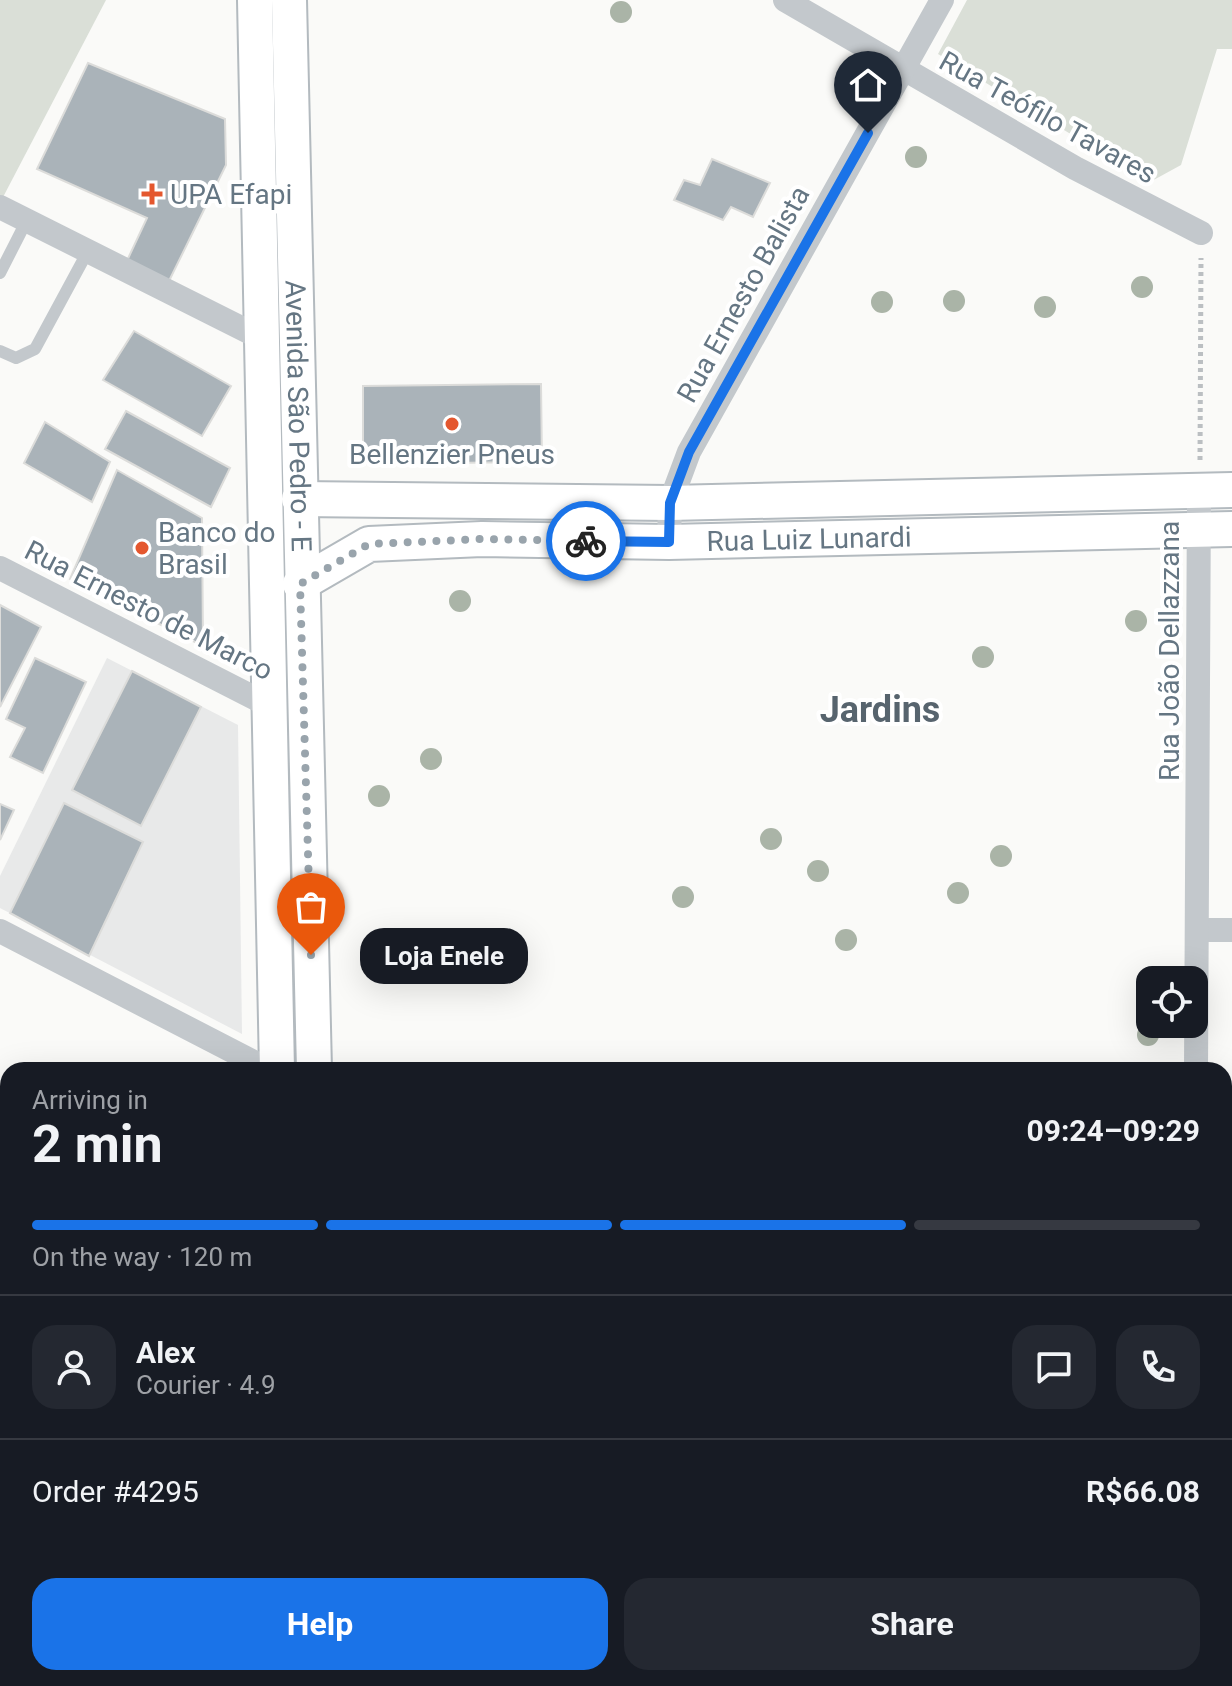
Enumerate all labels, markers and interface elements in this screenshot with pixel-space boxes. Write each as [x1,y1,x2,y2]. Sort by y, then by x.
street label: Rua Teófilo Tavares [934,44,1162,191]
pin [834,51,902,133]
icon: home [846,63,890,107]
place label: UPA Efapi [170,178,292,211]
street label: Rua Ernesto Balista [670,180,817,408]
marker: UPA Efapi [141,183,163,205]
street label: Avenida São Pedro - E [279,280,318,552]
marker: Bellenzier Pneus [443,415,461,433]
place label: Bellenzier Pneus [349,438,555,471]
courier [546,501,626,581]
place label: Banco do Brasil [158,516,275,581]
icon: bike [564,519,608,563]
street label: Rua Luiz Lunardi [706,520,912,558]
street label: Rua João Dellazzana [1153,521,1186,781]
street label: Rua Ernesto de Marco [19,534,278,687]
marker: Banco do Brasil [133,539,151,557]
district label: Jardins [820,689,940,731]
pin [277,873,345,955]
icon: bag [289,885,333,929]
callout: Loja Enele [359,927,527,983]
text: Loja Enele [384,941,504,971]
map controls [1136,966,1208,1038]
button: locate [1136,966,1208,1038]
text: Arriving in [32,1085,148,1115]
text: 09:24–09:29 [1026,1113,1200,1148]
text: 2 min [32,1114,163,1175]
text: On the way · 120 m [32,1242,252,1272]
button: person [32,1325,116,1409]
button: chat [1012,1325,1096,1409]
button: phone [1116,1325,1200,1409]
text: Alex [136,1335,196,1370]
text: Courier · 4.9 [136,1370,276,1400]
text: Order #4295 [32,1474,199,1509]
text: R$66.08 [1086,1474,1200,1509]
button: Help [32,1578,608,1670]
button: Share [624,1578,1200,1670]

